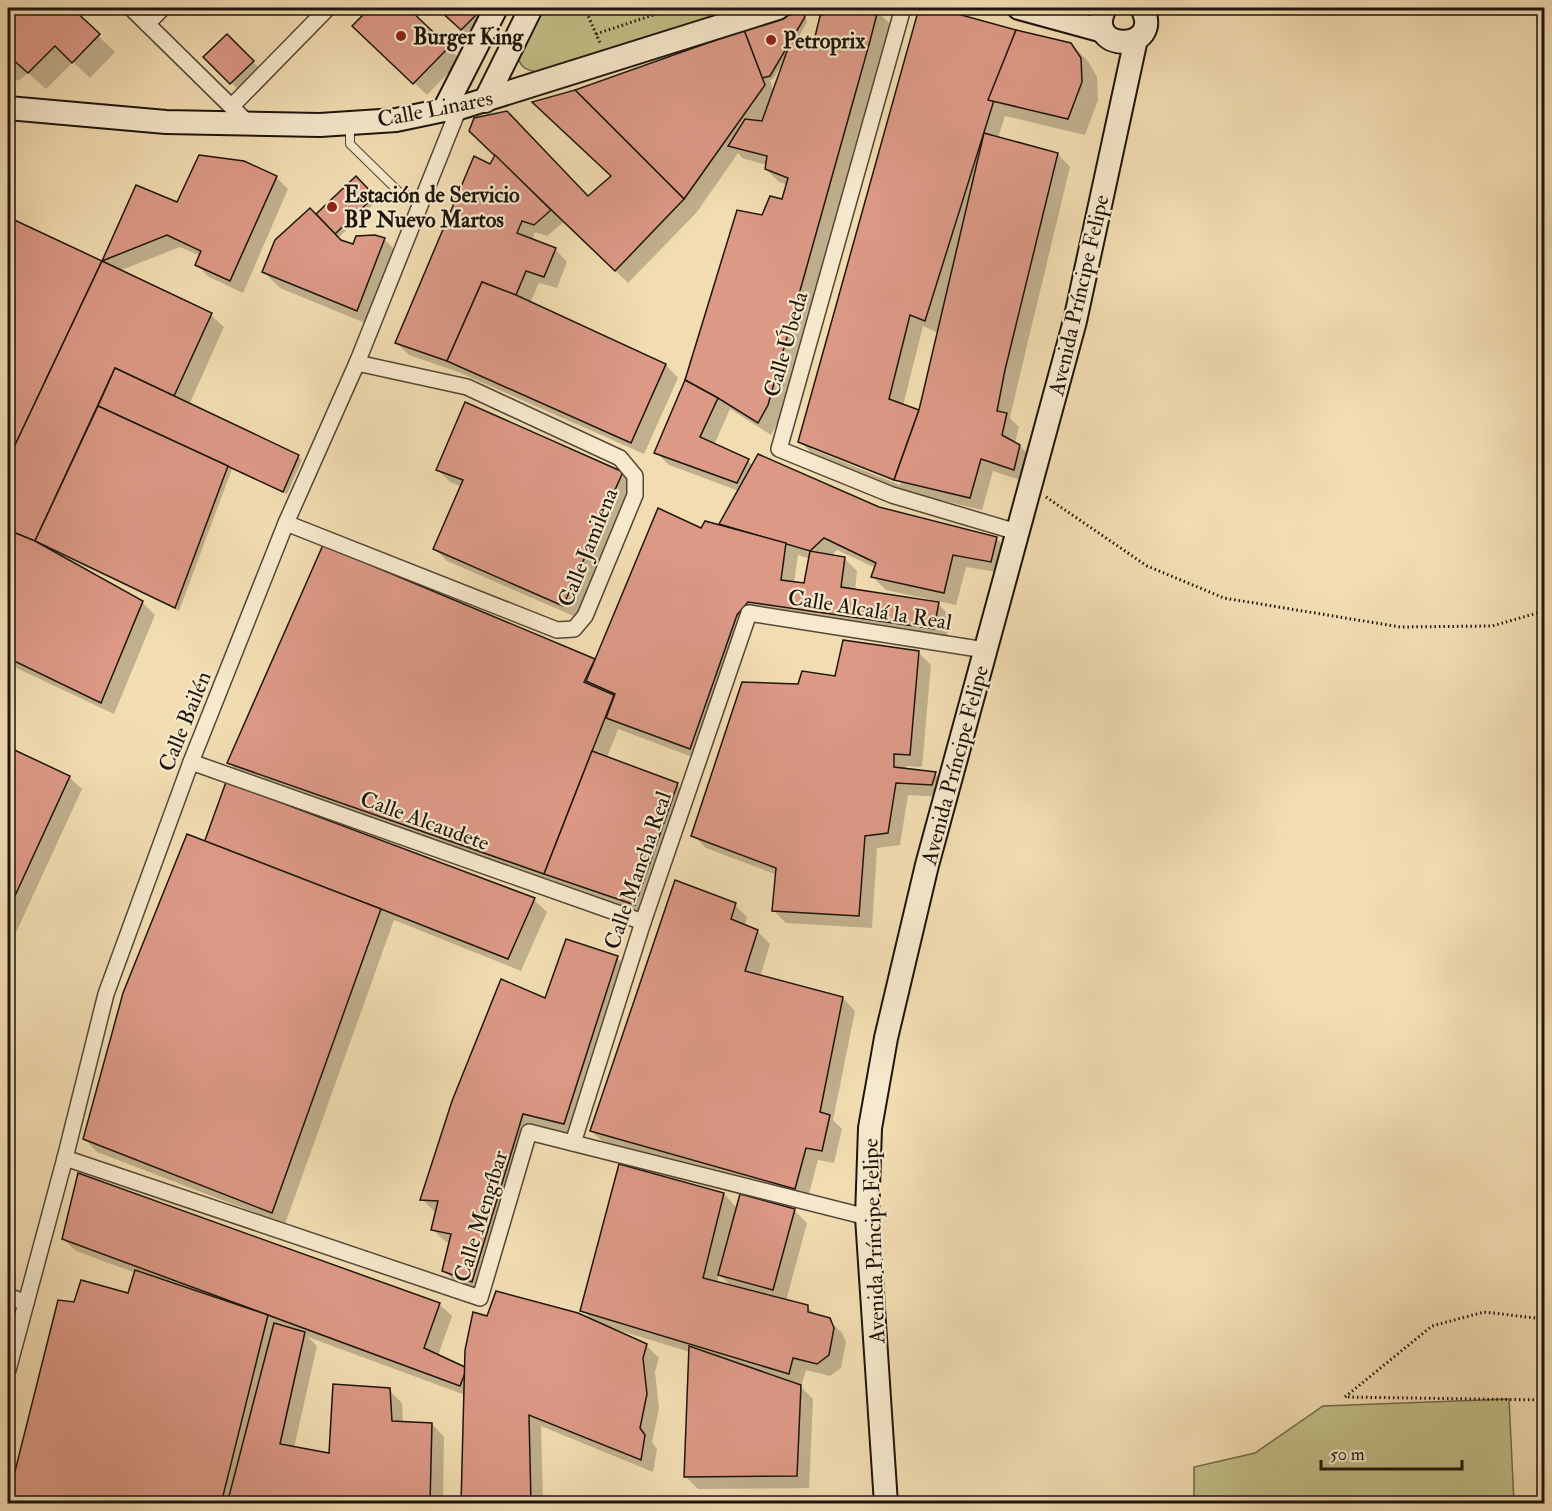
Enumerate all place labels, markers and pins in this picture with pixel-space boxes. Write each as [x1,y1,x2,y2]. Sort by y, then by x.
place label: Burger King [413,23,524,52]
place label: Petroprix [783,27,865,56]
marker: Burger King [394,29,408,43]
marker: Petroprix [764,33,778,47]
place label: Estación de Servicio BP Nuevo Martos [344,181,520,234]
marker: Estación de Servicio BP Nuevo Martos [325,200,339,214]

